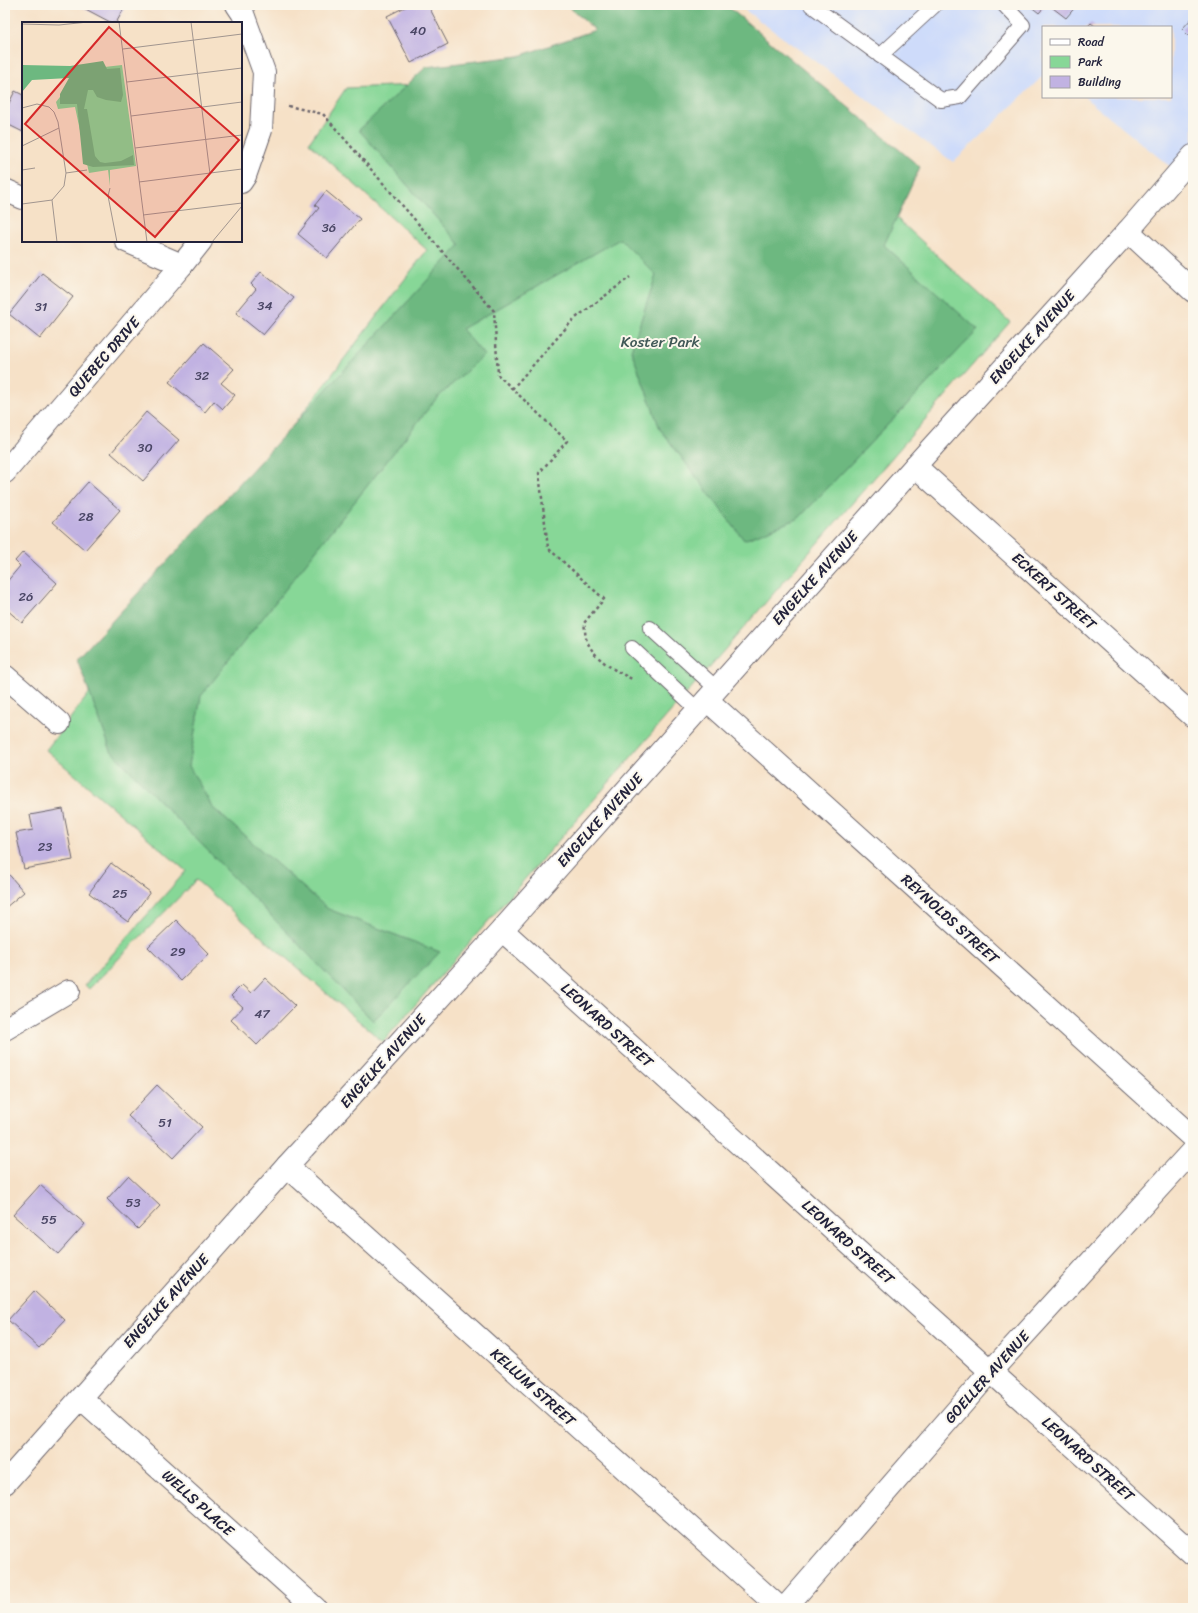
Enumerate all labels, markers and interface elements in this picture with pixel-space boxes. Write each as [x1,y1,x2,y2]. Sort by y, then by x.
house number: 40 [410,19,426,42]
inset map [22,22,242,242]
legend [1042,26,1172,98]
text: Road [1078,31,1105,53]
text: Park [1078,51,1103,73]
text: Building [1078,71,1121,93]
house number: 36 [322,216,336,239]
street label: ENGELKE AVENUE [982,282,1083,390]
house number: 34 [257,294,273,317]
house number: 31 [35,295,48,318]
street label: QUEBEC DRIVE [61,309,148,403]
park label: Koster Park [621,329,699,355]
house number: 32 [195,364,210,387]
house number: 30 [137,436,153,459]
house number: 28 [78,505,94,528]
street label: ENGELKE AVENUE [765,523,866,631]
street label: ECKERT STREET [1006,546,1103,637]
house number: 26 [19,585,33,608]
street label: ENGELKE AVENUE [550,765,651,873]
house number: 23 [38,835,52,858]
street label: REYNOLDS STREET [895,867,1006,972]
house number: 25 [112,882,128,905]
house number: 29 [170,940,186,963]
street label: LEONARD STREET [555,976,660,1075]
house number: 47 [254,1002,271,1025]
street label: ENGELKE AVENUE [333,1006,434,1114]
house number: 51 [158,1111,172,1134]
house number: 53 [125,1191,141,1214]
street label: LEONARD STREET [796,1193,901,1292]
house number: 55 [41,1208,57,1231]
street label: ENGELKE AVENUE [116,1246,217,1354]
street label: GOELLER AVENUE [938,1323,1037,1430]
street label: KELLUM STREET [484,1341,583,1433]
street label: LEONARD STREET [1036,1410,1141,1509]
street label: WELLS PLACE [156,1463,242,1544]

